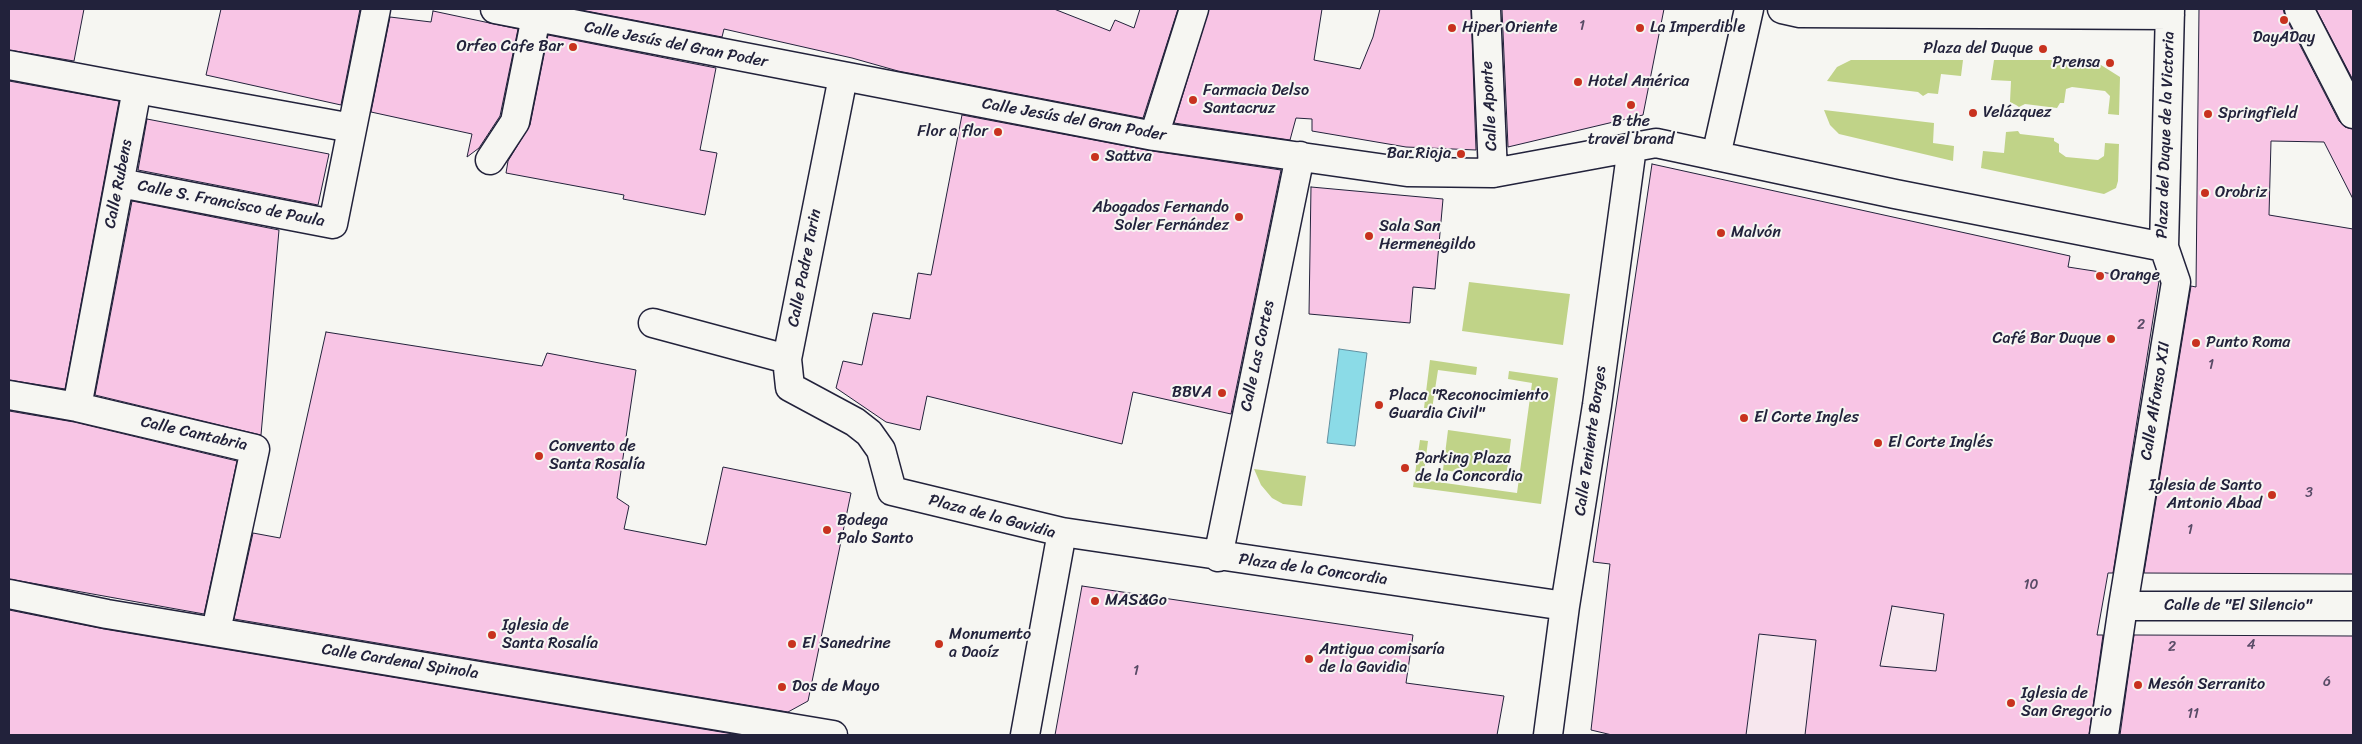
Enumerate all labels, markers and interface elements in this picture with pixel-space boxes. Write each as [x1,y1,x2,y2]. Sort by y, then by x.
marker: DayADay [2278,14,2290,26]
street label: Calle Jesús del Gran Poder [583,18,769,72]
place label: Hiper Oriente [1462,18,1557,38]
house number: 1 [1579,18,1585,34]
place label: La Imperdible [1650,18,1745,38]
marker: Hiper Oriente [1446,22,1458,34]
marker: La Imperdible [1634,22,1646,34]
place label: DayADay [2253,28,2315,48]
street label: Plaza del Duque de la Victoria [2153,31,2179,239]
place label: Orfeo Cafe Bar [456,37,563,57]
place label: Plaza del Duque [1923,39,2033,59]
marker: Orfeo Cafe Bar [567,41,579,53]
marker: Plaza del Duque [2037,43,2049,55]
place label: Prensa [2052,53,2100,73]
marker: Prensa [2104,57,2116,69]
street label: Calle Aponte [1478,61,1502,151]
place label: Hotel América [1588,72,1689,92]
marker: Hotel América [1572,76,1584,88]
place label: Farmacia Delso Santacruz [1203,81,1309,119]
street label: Calle Jesús del Gran Poder [981,94,1167,146]
marker: Farmacia Delso Santacruz [1187,94,1199,106]
marker: B the travel brand [1625,99,1637,111]
place label: Velázquez [1983,103,2051,123]
place label: Springfield [2218,104,2297,124]
marker: Velázquez [1967,107,1979,119]
marker: Springfield [2202,108,2214,120]
place label: B the travel brand [1588,112,1674,150]
place label: Flor a flor [917,122,988,142]
marker: Flor a flor [992,126,1004,138]
street label: Calle Rubens [101,138,137,230]
place label: Bar Rioja [1387,144,1451,164]
place label: Sattva [1105,147,1152,167]
marker: Bar Rioja [1455,148,1467,160]
marker: Sattva [1089,151,1101,163]
street label: Calle S. Francisco de Paula [136,176,326,232]
place label: Orobriz [2215,183,2267,203]
marker: Orobriz [2199,187,2211,199]
place label: Abogados Fernando Soler Fernández [1092,198,1229,236]
street label: Calle Padre Tarin [784,207,826,329]
marker: Abogados Fernando Soler Fernández [1233,211,1245,223]
place label: Sala San Hermenegildo [1379,217,1476,255]
place label: Malvón [1731,223,1781,243]
marker: Malvón [1715,227,1727,239]
marker: Sala San Hermenegildo [1363,230,1375,242]
place label: Orange [2110,266,2160,286]
marker: Orange [2094,270,2106,282]
street label: Calle Las Cortes [1237,299,1279,413]
house number: 2 [2137,317,2145,333]
place label: Café Bar Duque [1992,329,2101,349]
marker: Café Bar Duque [2105,333,2117,345]
place label: Punto Roma [2206,333,2290,353]
marker: Punto Roma [2190,337,2202,349]
street label: Calle Alfonso XII [2137,340,2175,462]
house number: 1 [2208,357,2214,373]
street label: Calle Teniente Borges [1571,365,1611,517]
place label: BBVA [1172,383,1212,403]
place label: Placa "Reconocimiento Guardia Civil" [1389,386,1549,424]
marker: BBVA [1216,387,1228,399]
marker: Placa "Reconocimiento Guardia Civil" [1373,399,1385,411]
place label: El Corte Ingles [1754,408,1859,428]
street label: Calle Cantabria [139,412,249,456]
marker: El Corte Ingles [1738,412,1750,424]
place label: El Corte Inglés [1888,433,1993,453]
place label: Convento de Santa Rosalía [549,437,645,475]
marker: El Corte Inglés [1872,437,1884,449]
place label: Parking Plaza de la Concordia [1415,449,1523,487]
marker: Convento de Santa Rosalía [533,450,545,462]
marker: Parking Plaza de la Concordia [1399,462,1411,474]
place label: Iglesia de Santo Antonio Abad [2149,476,2262,514]
house number: 3 [2305,485,2313,501]
marker: Iglesia de Santo Antonio Abad [2266,489,2278,501]
street label: Plaza de la Gavidia [927,491,1057,543]
place label: Bodega Palo Santo [837,511,913,549]
house number: 1 [2187,522,2193,538]
marker: Bodega Palo Santo [821,524,833,536]
street label: Plaza de la Concordia [1237,550,1389,590]
house number: 10 [2024,577,2038,593]
place label: MAS&Go [1105,591,1167,611]
marker: MAS&Go [1089,595,1101,607]
street label: Calle de "El Silencio" [2164,596,2312,616]
place label: Iglesia de Santa Rosalía [502,616,598,654]
place label: Monumento a Daoíz [949,625,1031,663]
marker: Iglesia de Santa Rosalía [486,629,498,641]
place label: El Sanedrine [802,634,891,654]
house number: 4 [2247,637,2255,653]
marker: El Sanedrine [786,638,798,650]
marker: Monumento a Daoíz [933,638,945,650]
house number: 2 [2168,639,2176,655]
street label: Calle Cardenal Spinola [320,640,480,684]
place label: Antigua comisaría de la Gavidia [1319,640,1445,678]
marker: Antigua comisaría de la Gavidia [1303,653,1315,665]
house number: 1 [1133,663,1139,679]
house number: 6 [2323,674,2331,690]
place label: Mesón Serranito [2148,675,2265,695]
place label: Dos de Mayo [792,677,880,697]
marker: Mesón Serranito [2132,679,2144,691]
marker: Dos de Mayo [776,681,788,693]
place label: Iglesia de San Gregorio [2021,684,2112,722]
marker: Iglesia de San Gregorio [2005,697,2017,709]
house number: 11 [2187,706,2199,722]

